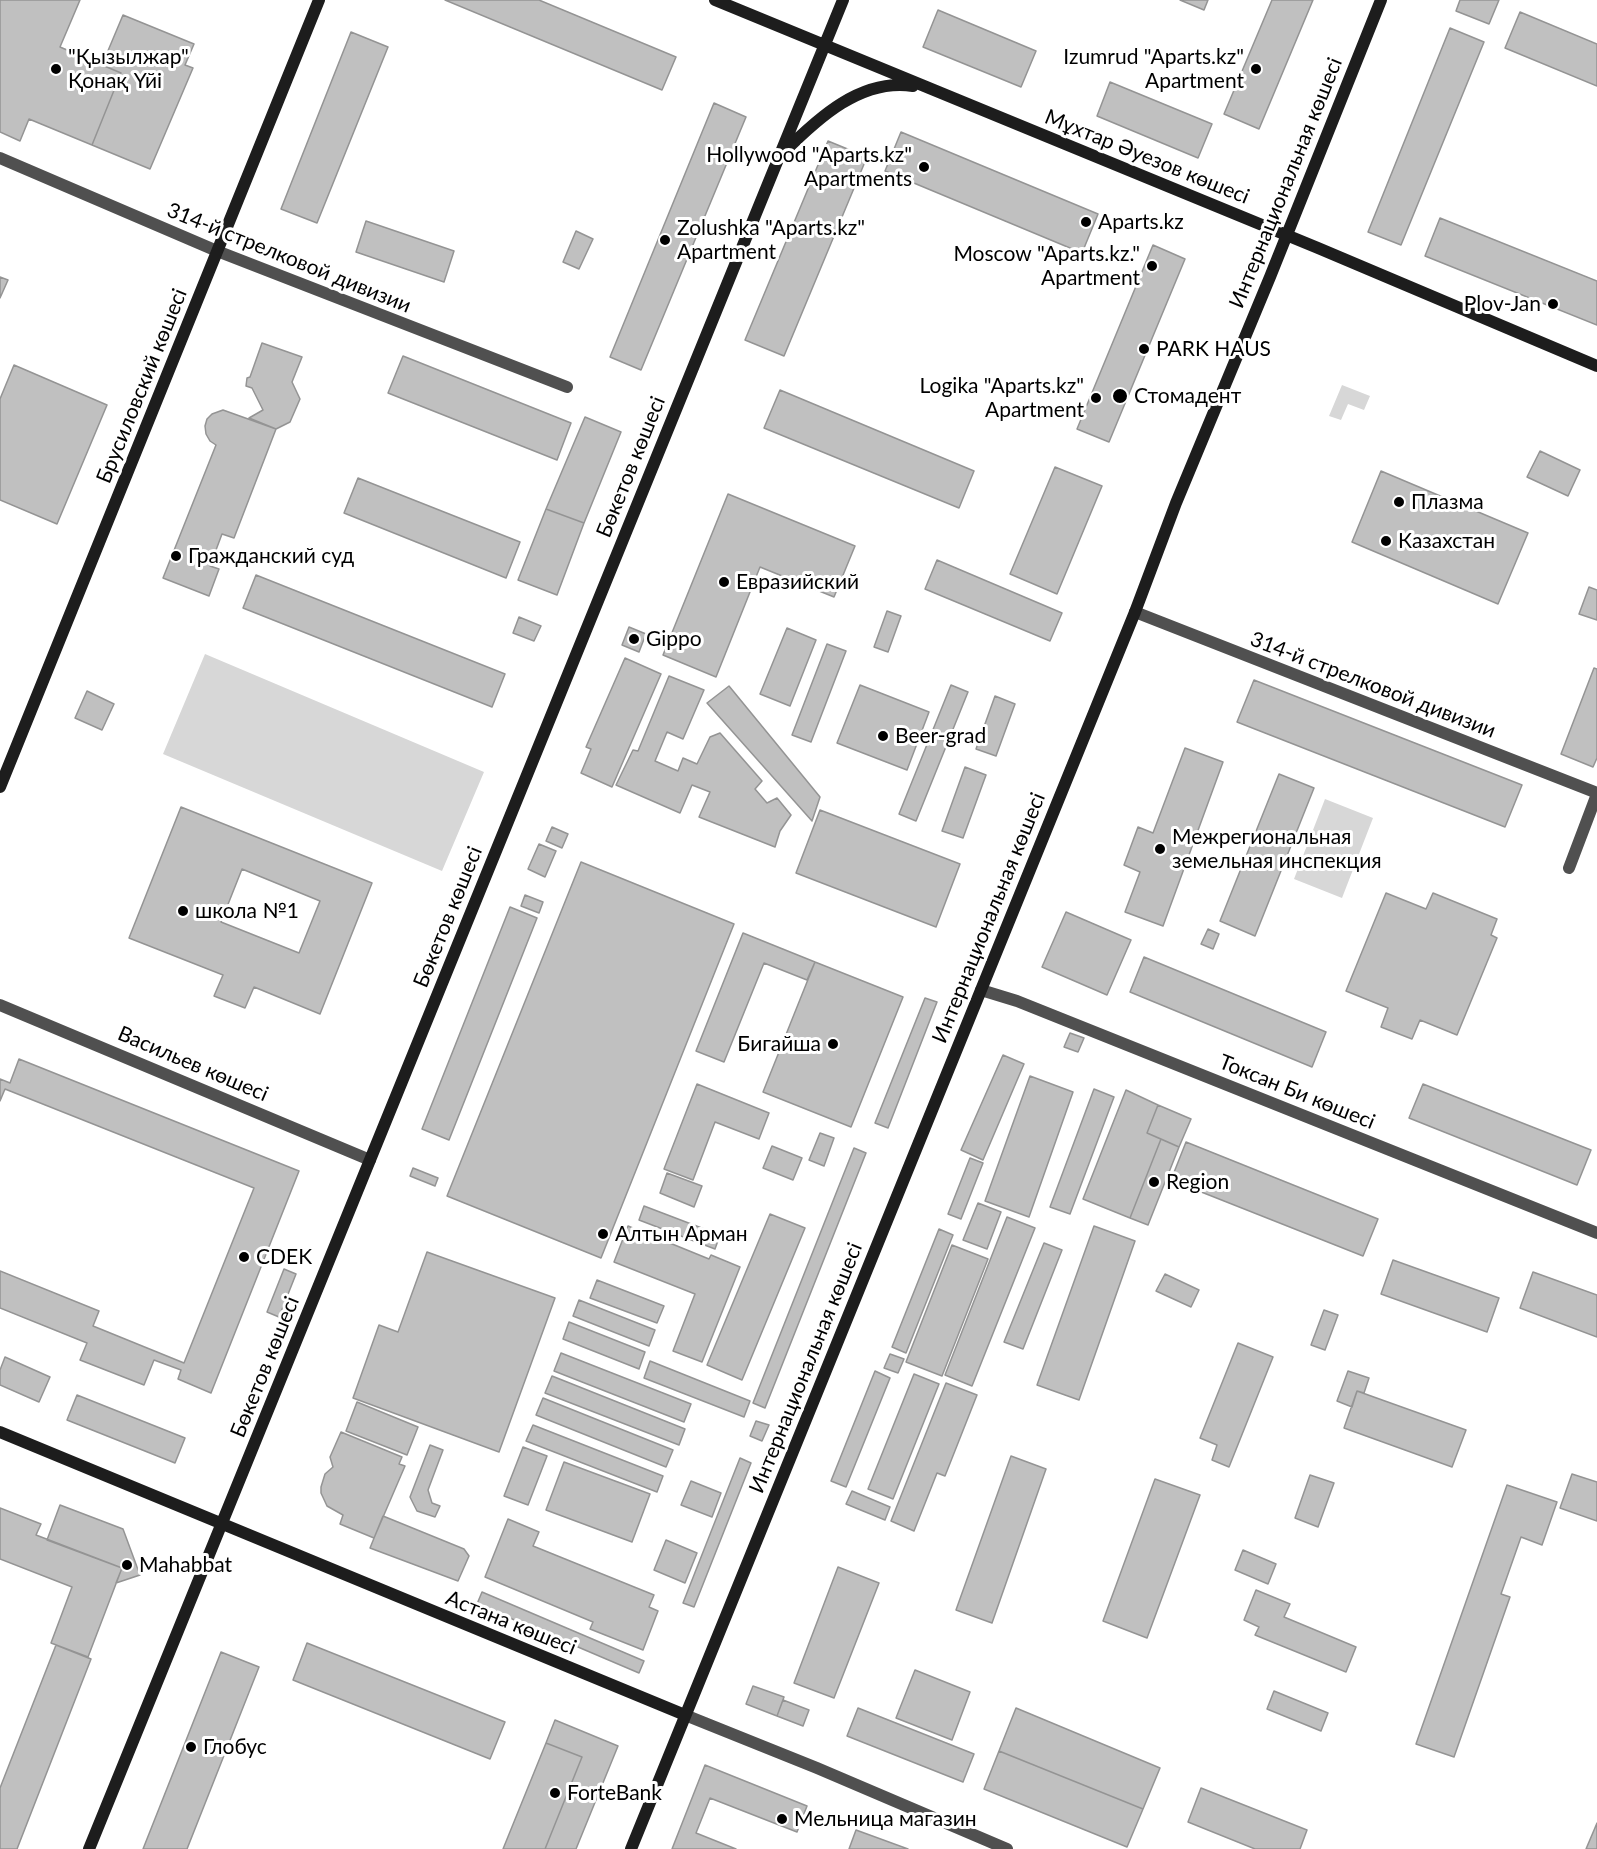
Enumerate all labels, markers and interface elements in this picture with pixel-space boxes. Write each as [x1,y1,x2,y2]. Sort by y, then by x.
place label: "Қызылжар" Қонақ Үйі [68,44,189,94]
place label: Izumrud "Aparts.kz" Apartment [1063,44,1244,94]
street label: Интернациональная көшесі [1224,54,1348,312]
marker: "Қызылжар" Қонақ Үйі [49,62,63,76]
marker: Izumrud "Aparts.kz" Apartment [1249,62,1263,76]
street label: Мұхтар Әуезов көшесі [1041,104,1253,210]
place label: Hollywood "Aparts.kz" Apartments [706,142,912,192]
marker: Hollywood "Aparts.kz" Apartments [917,160,931,174]
street label: 314-й стрелковой дивизии [163,197,415,319]
place label: Aparts.kz [1098,209,1184,235]
place label: Zolushka "Aparts.kz" Apartment [677,215,865,265]
marker: Aparts.kz [1079,215,1093,229]
marker: Zolushka "Aparts.kz" Apartment [658,233,672,247]
place label: Moscow "Aparts.kz." Apartment [953,241,1140,291]
marker: Moscow "Aparts.kz." Apartment [1145,259,1159,273]
street label: Брусиловский көшесі [91,285,193,487]
place label: Plov-Jan [1464,291,1541,317]
marker: Plov-Jan [1546,297,1560,311]
place label: PARK HAUS [1156,336,1271,362]
marker: PARK HAUS [1137,342,1151,356]
place label: Logika "Aparts.kz" Apartment [920,373,1084,423]
place label: Стомадент [1134,383,1241,409]
marker: Стомадент [1111,387,1129,405]
marker: Logika "Aparts.kz" Apartment [1089,391,1103,405]
street label: Бөкетов көшесі [591,393,671,541]
place label: Плазма [1411,489,1484,515]
marker: Плазма [1392,495,1406,509]
place label: Казахстан [1398,528,1495,554]
marker: Казахстан [1379,534,1393,548]
place label: Гражданский суд [188,543,354,569]
marker: Гражданский суд [169,549,183,563]
place label: Евразийский [736,569,859,595]
marker: Евразийский [717,575,731,589]
place label: Gippo [646,626,702,652]
street label: 314-й стрелковой дивизии [1247,626,1499,744]
marker: Gippo [627,632,641,646]
place label: Beer-grad [895,723,986,749]
marker: Beer-grad [876,729,890,743]
street label: Интернациональная көшесі [927,789,1051,1047]
place label: Межрегиональная земельная инспекция [1172,824,1382,874]
marker: Межрегиональная земельная инспекция [1153,842,1167,856]
street label: Бөкетов көшесі [408,843,488,991]
place label: школа №1 [195,898,299,924]
marker: школа №1 [176,904,190,918]
street label: Васильев көшесі [114,1021,272,1107]
place label: Бигайша [737,1031,821,1057]
marker: Бигайша [826,1037,840,1051]
street label: Токсан Би көшесі [1215,1049,1379,1135]
place label: Region [1166,1169,1229,1195]
marker: Region [1147,1175,1161,1189]
place label: Алтын Арман [615,1221,748,1247]
marker: Алтын Арман [596,1227,610,1241]
street label: Интернациональная көшесі [744,1239,868,1497]
place label: CDEK [256,1244,312,1270]
marker: CDEK [237,1250,251,1264]
street label: Бөкетов көшесі [225,1293,305,1441]
place label: Mahabbat [139,1552,232,1578]
marker: Mahabbat [120,1558,134,1572]
street label: Астана көшесі [442,1585,580,1661]
place label: Глобус [203,1734,267,1760]
marker: Глобус [184,1740,198,1754]
place label: ForteBank [567,1780,662,1806]
marker: ForteBank [548,1786,562,1800]
place label: Мельница магазин [794,1806,977,1832]
marker: Мельница магазин [775,1812,789,1826]

